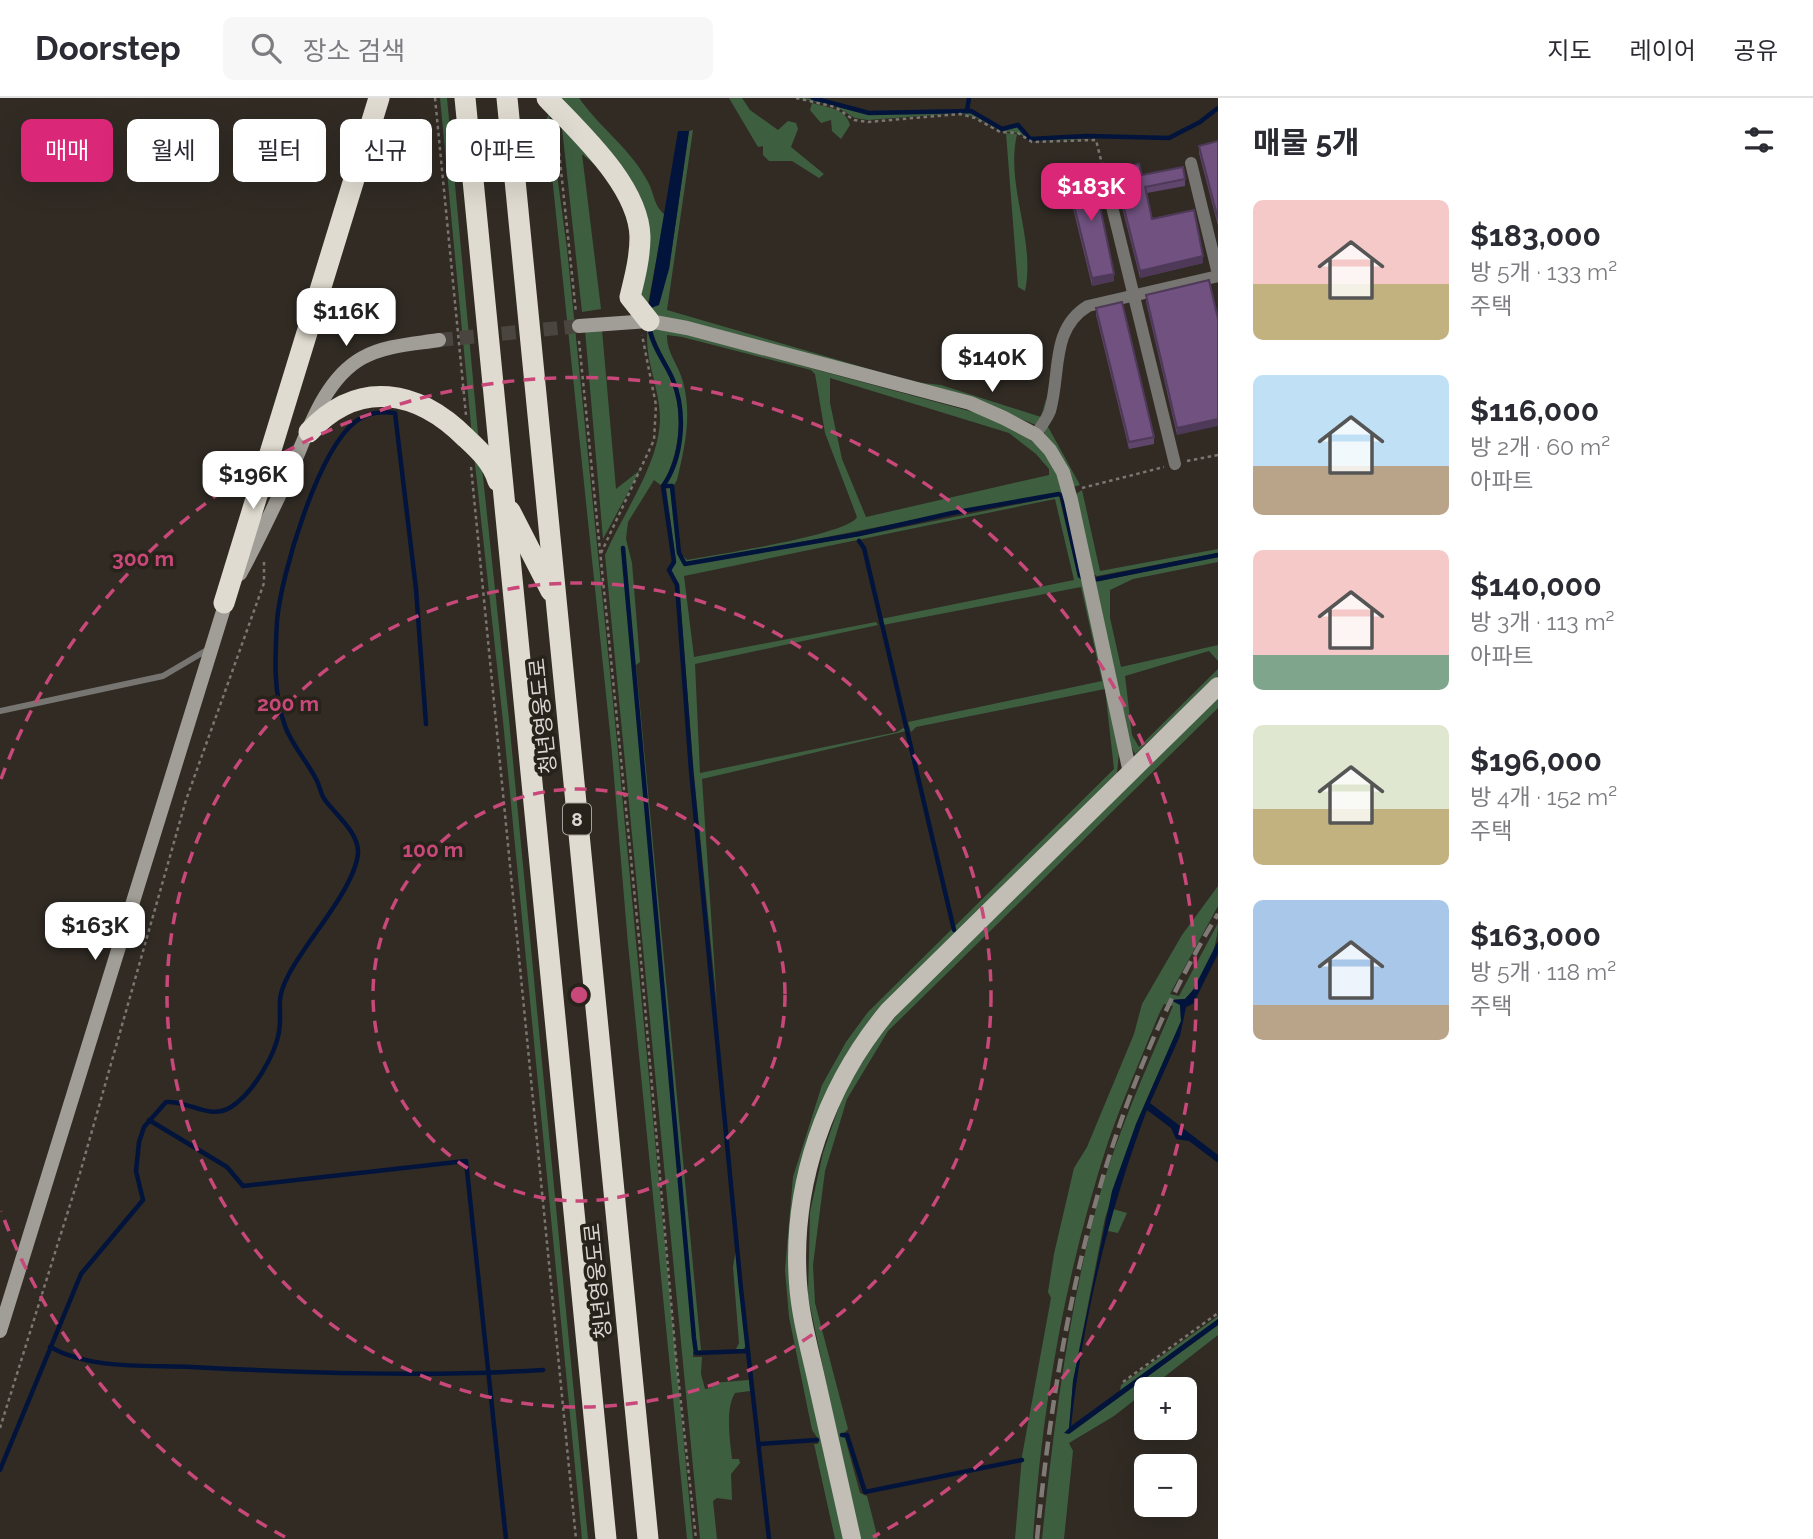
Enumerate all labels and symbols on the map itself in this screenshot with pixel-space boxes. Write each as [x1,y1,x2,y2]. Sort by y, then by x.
pin: $183K [1042,164,1140,223]
pin: $116K [297,288,395,348]
pin: $140K [943,334,1041,394]
pin: $196K [204,452,302,511]
text: 300 m [112,546,174,571]
street label: 청년영웅도로 [524,657,561,775]
text: 200 m [257,691,319,716]
road number: 8 [563,804,591,834]
text: 100 m [403,837,463,862]
pin: $163K [46,902,144,962]
centre of rings [567,983,591,1007]
street label: 청년영웅도로 [579,1222,616,1340]

